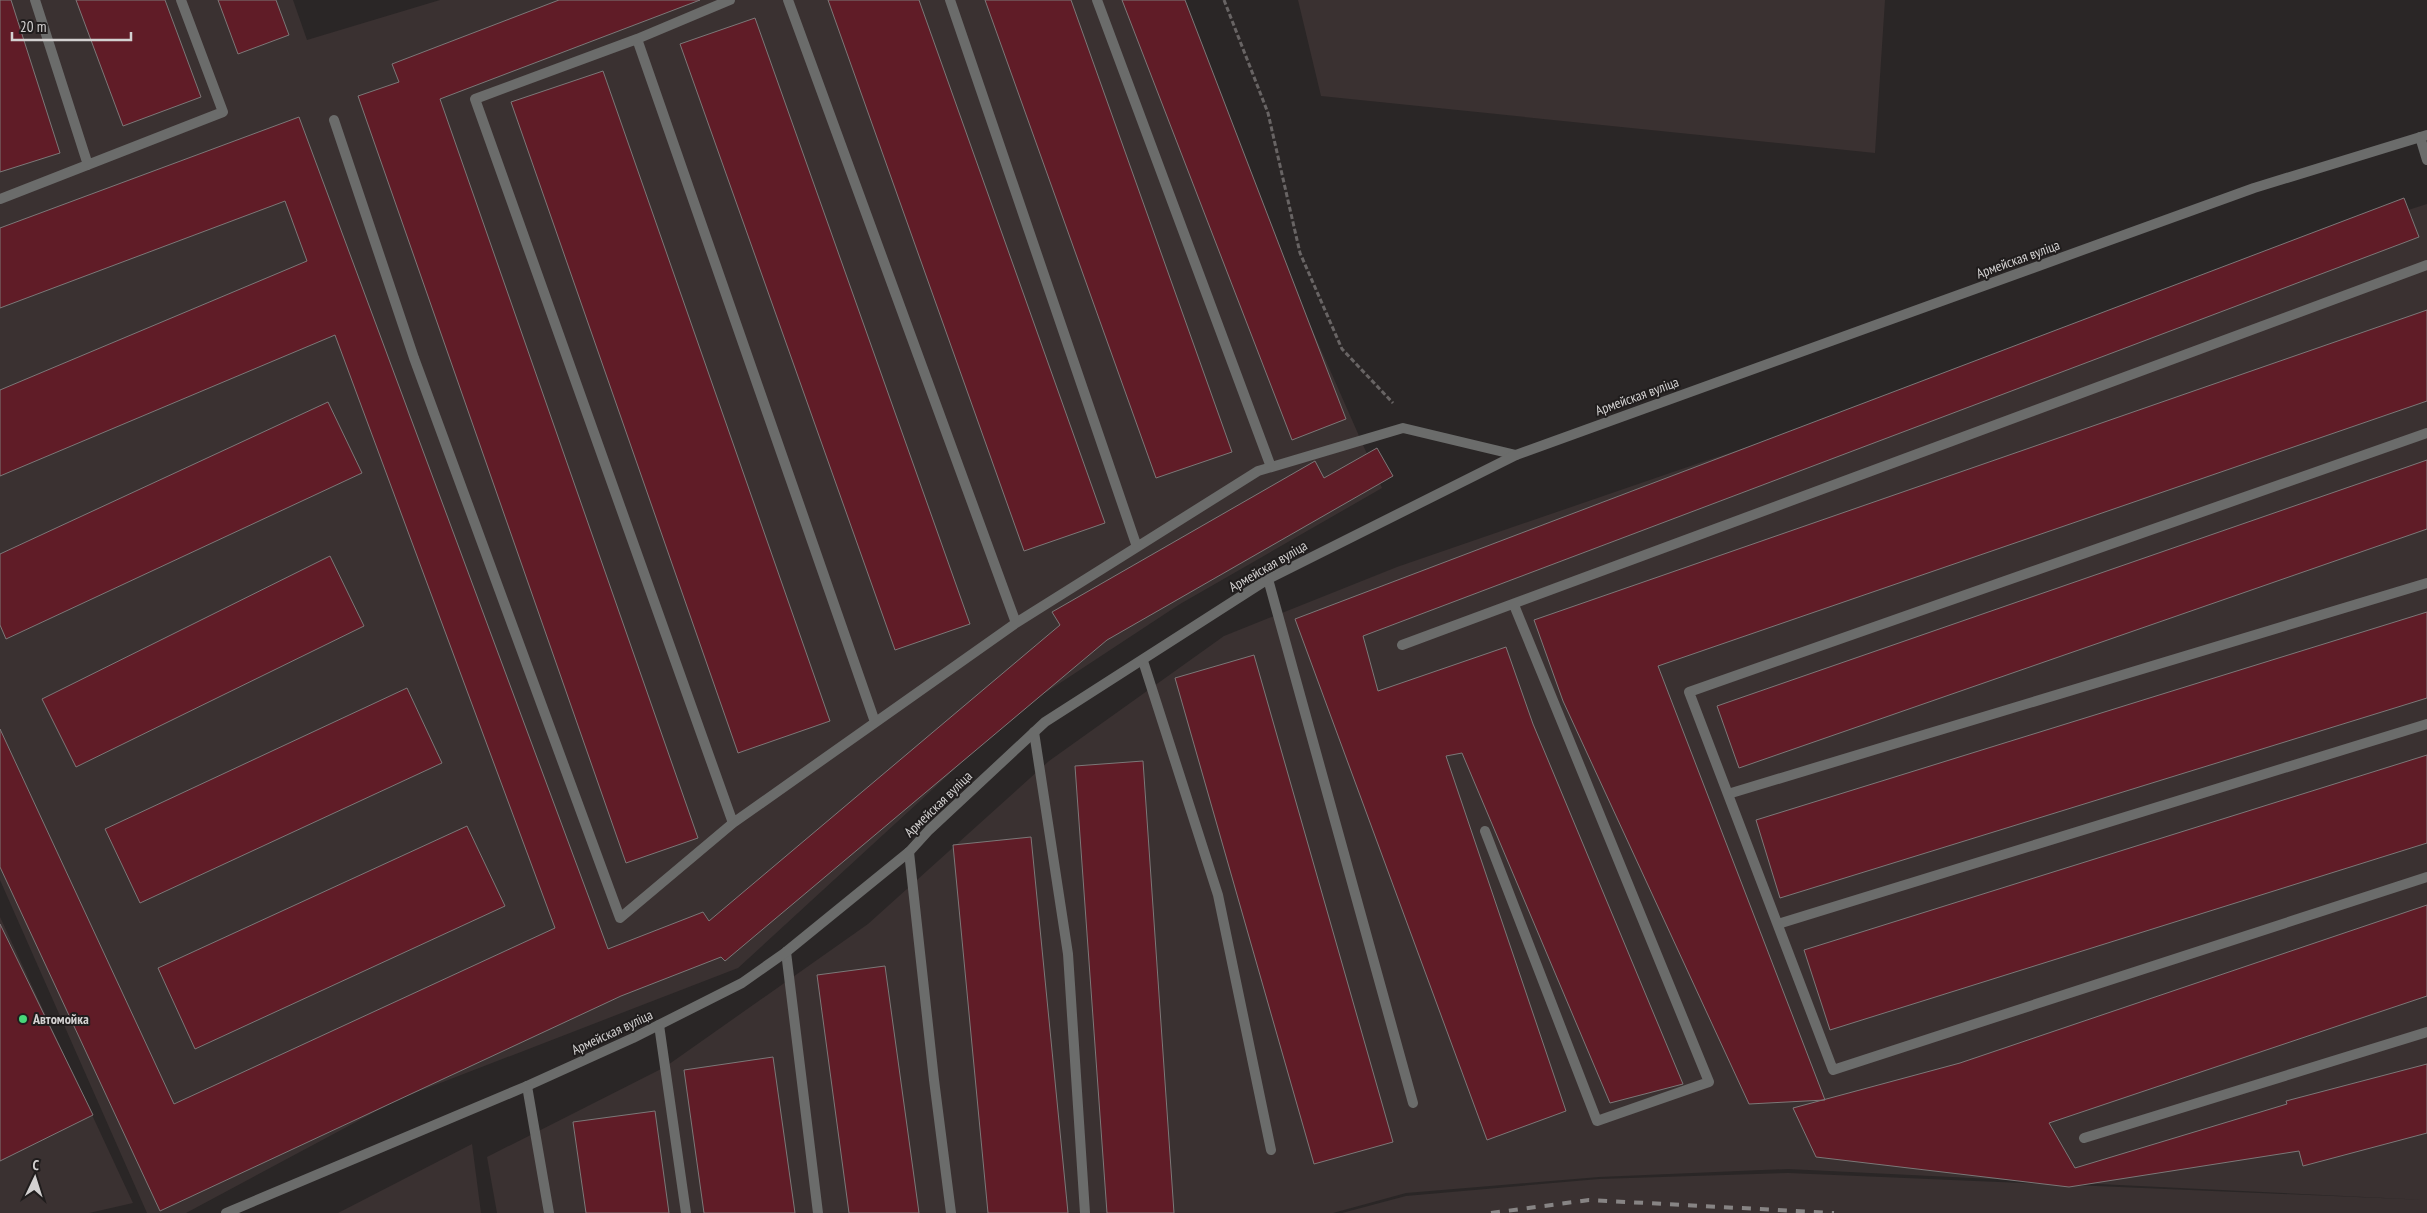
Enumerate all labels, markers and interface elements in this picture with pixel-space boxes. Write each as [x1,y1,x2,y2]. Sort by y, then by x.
scale bar [12,10,131,42]
text: 20 m [20,17,46,36]
street label: Армейская вуліца [1974,236,2062,282]
street label: Армейская вуліца [1593,373,1681,419]
street label: Армейская вуліца [1226,536,1310,596]
street label: Армейская вуліца [900,767,976,841]
street label: Армейская вуліца [569,1005,655,1059]
place label: Автомойка [32,1010,89,1028]
marker: Автомойка [17,1013,29,1025]
north arrow [10,1153,60,1203]
text: С [32,1156,40,1174]

